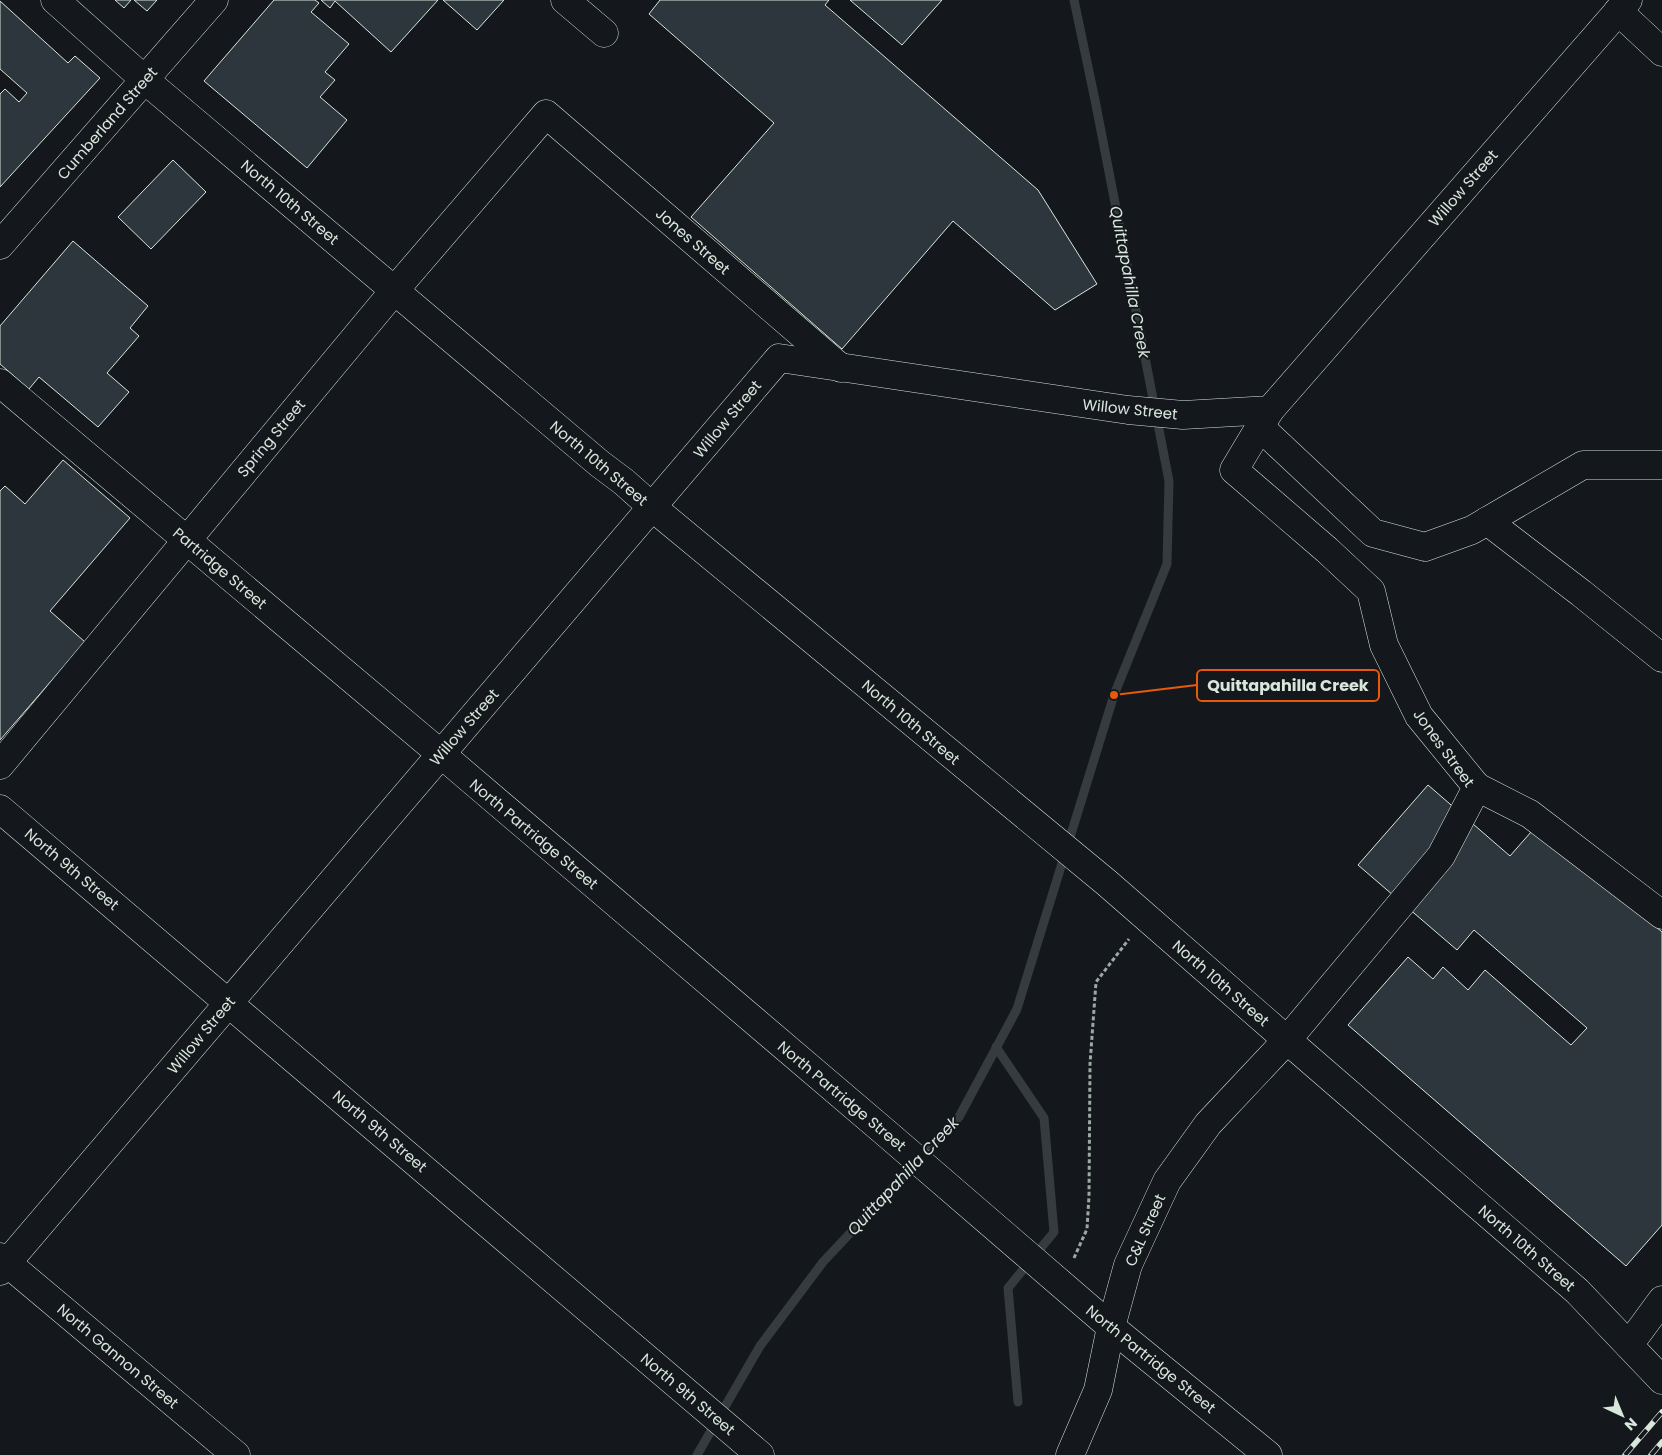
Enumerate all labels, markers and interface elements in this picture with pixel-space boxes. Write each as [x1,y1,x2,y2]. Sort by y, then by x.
street label: Cumberland Street [52,62,162,184]
street label: Willow Street [1424,145,1502,231]
street label: North 10th Street [237,155,343,249]
street label: Jones Street [651,203,735,279]
water label: Quittapahilla Creek [1104,204,1156,361]
street label: Willow Street [688,376,766,462]
street label: Willow Street [1081,394,1179,424]
street label: Spring Street [232,395,310,481]
street label: North 10th Street [546,416,652,510]
street label: Partridge Street [169,522,271,614]
callout: Quittapahilla Creek [1197,670,1379,701]
text: Quittapahilla Creek [1207,674,1369,697]
street label: North 10th Street [858,675,964,769]
street label: Willow Street [425,684,503,770]
street label: Jones Street [1408,705,1480,791]
street label: North Partridge Street [465,774,603,894]
street label: North 9th Street [20,823,124,915]
street label: North 10th Street [1168,935,1274,1031]
street label: Willow Street [162,992,240,1078]
street label: North Partridge Street [773,1036,911,1156]
street label: North 9th Street [328,1085,432,1177]
water label: Quittapahilla Creek [842,1111,965,1240]
street label: C&L Street [1120,1191,1170,1269]
street label: North 10th Street [1474,1200,1580,1296]
street label: North Gannon Street [53,1299,183,1413]
street label: North Partridge Street [1082,1300,1220,1418]
street label: North 9th Street [636,1348,740,1440]
north arrow [1597,1390,1647,1440]
text: N [1620,1414,1642,1435]

